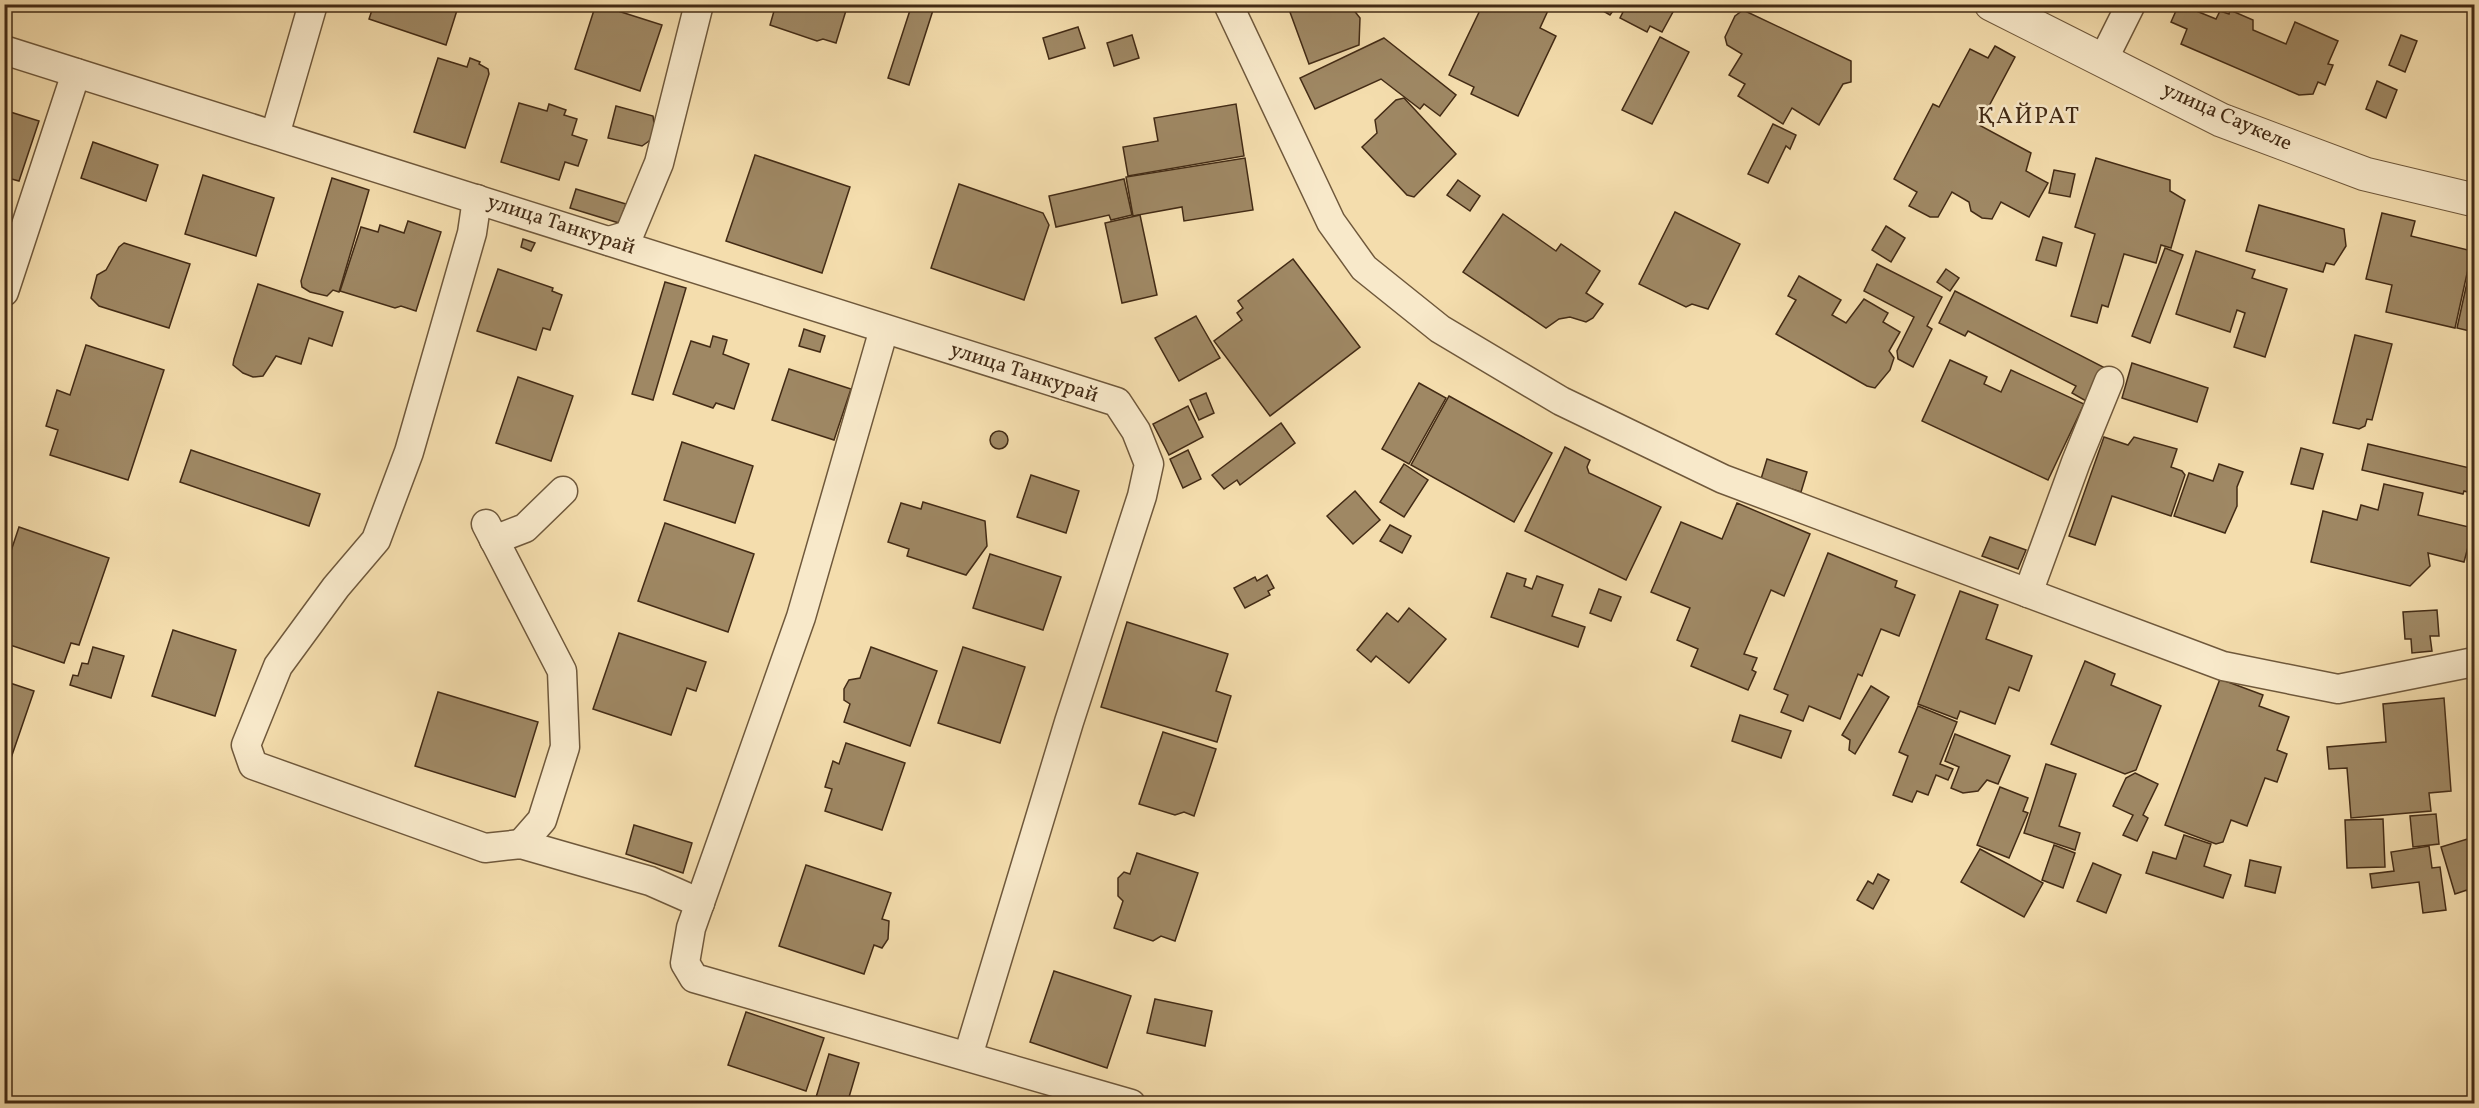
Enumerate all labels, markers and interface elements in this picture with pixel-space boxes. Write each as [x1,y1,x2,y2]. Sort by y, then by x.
street label: улица Саукеле [2157,75,2297,159]
district label: ҚАЙРАТ [1977,100,2081,134]
street label: улица Танкурай [483,187,639,263]
street label: улица Танкурай [946,335,1102,411]

